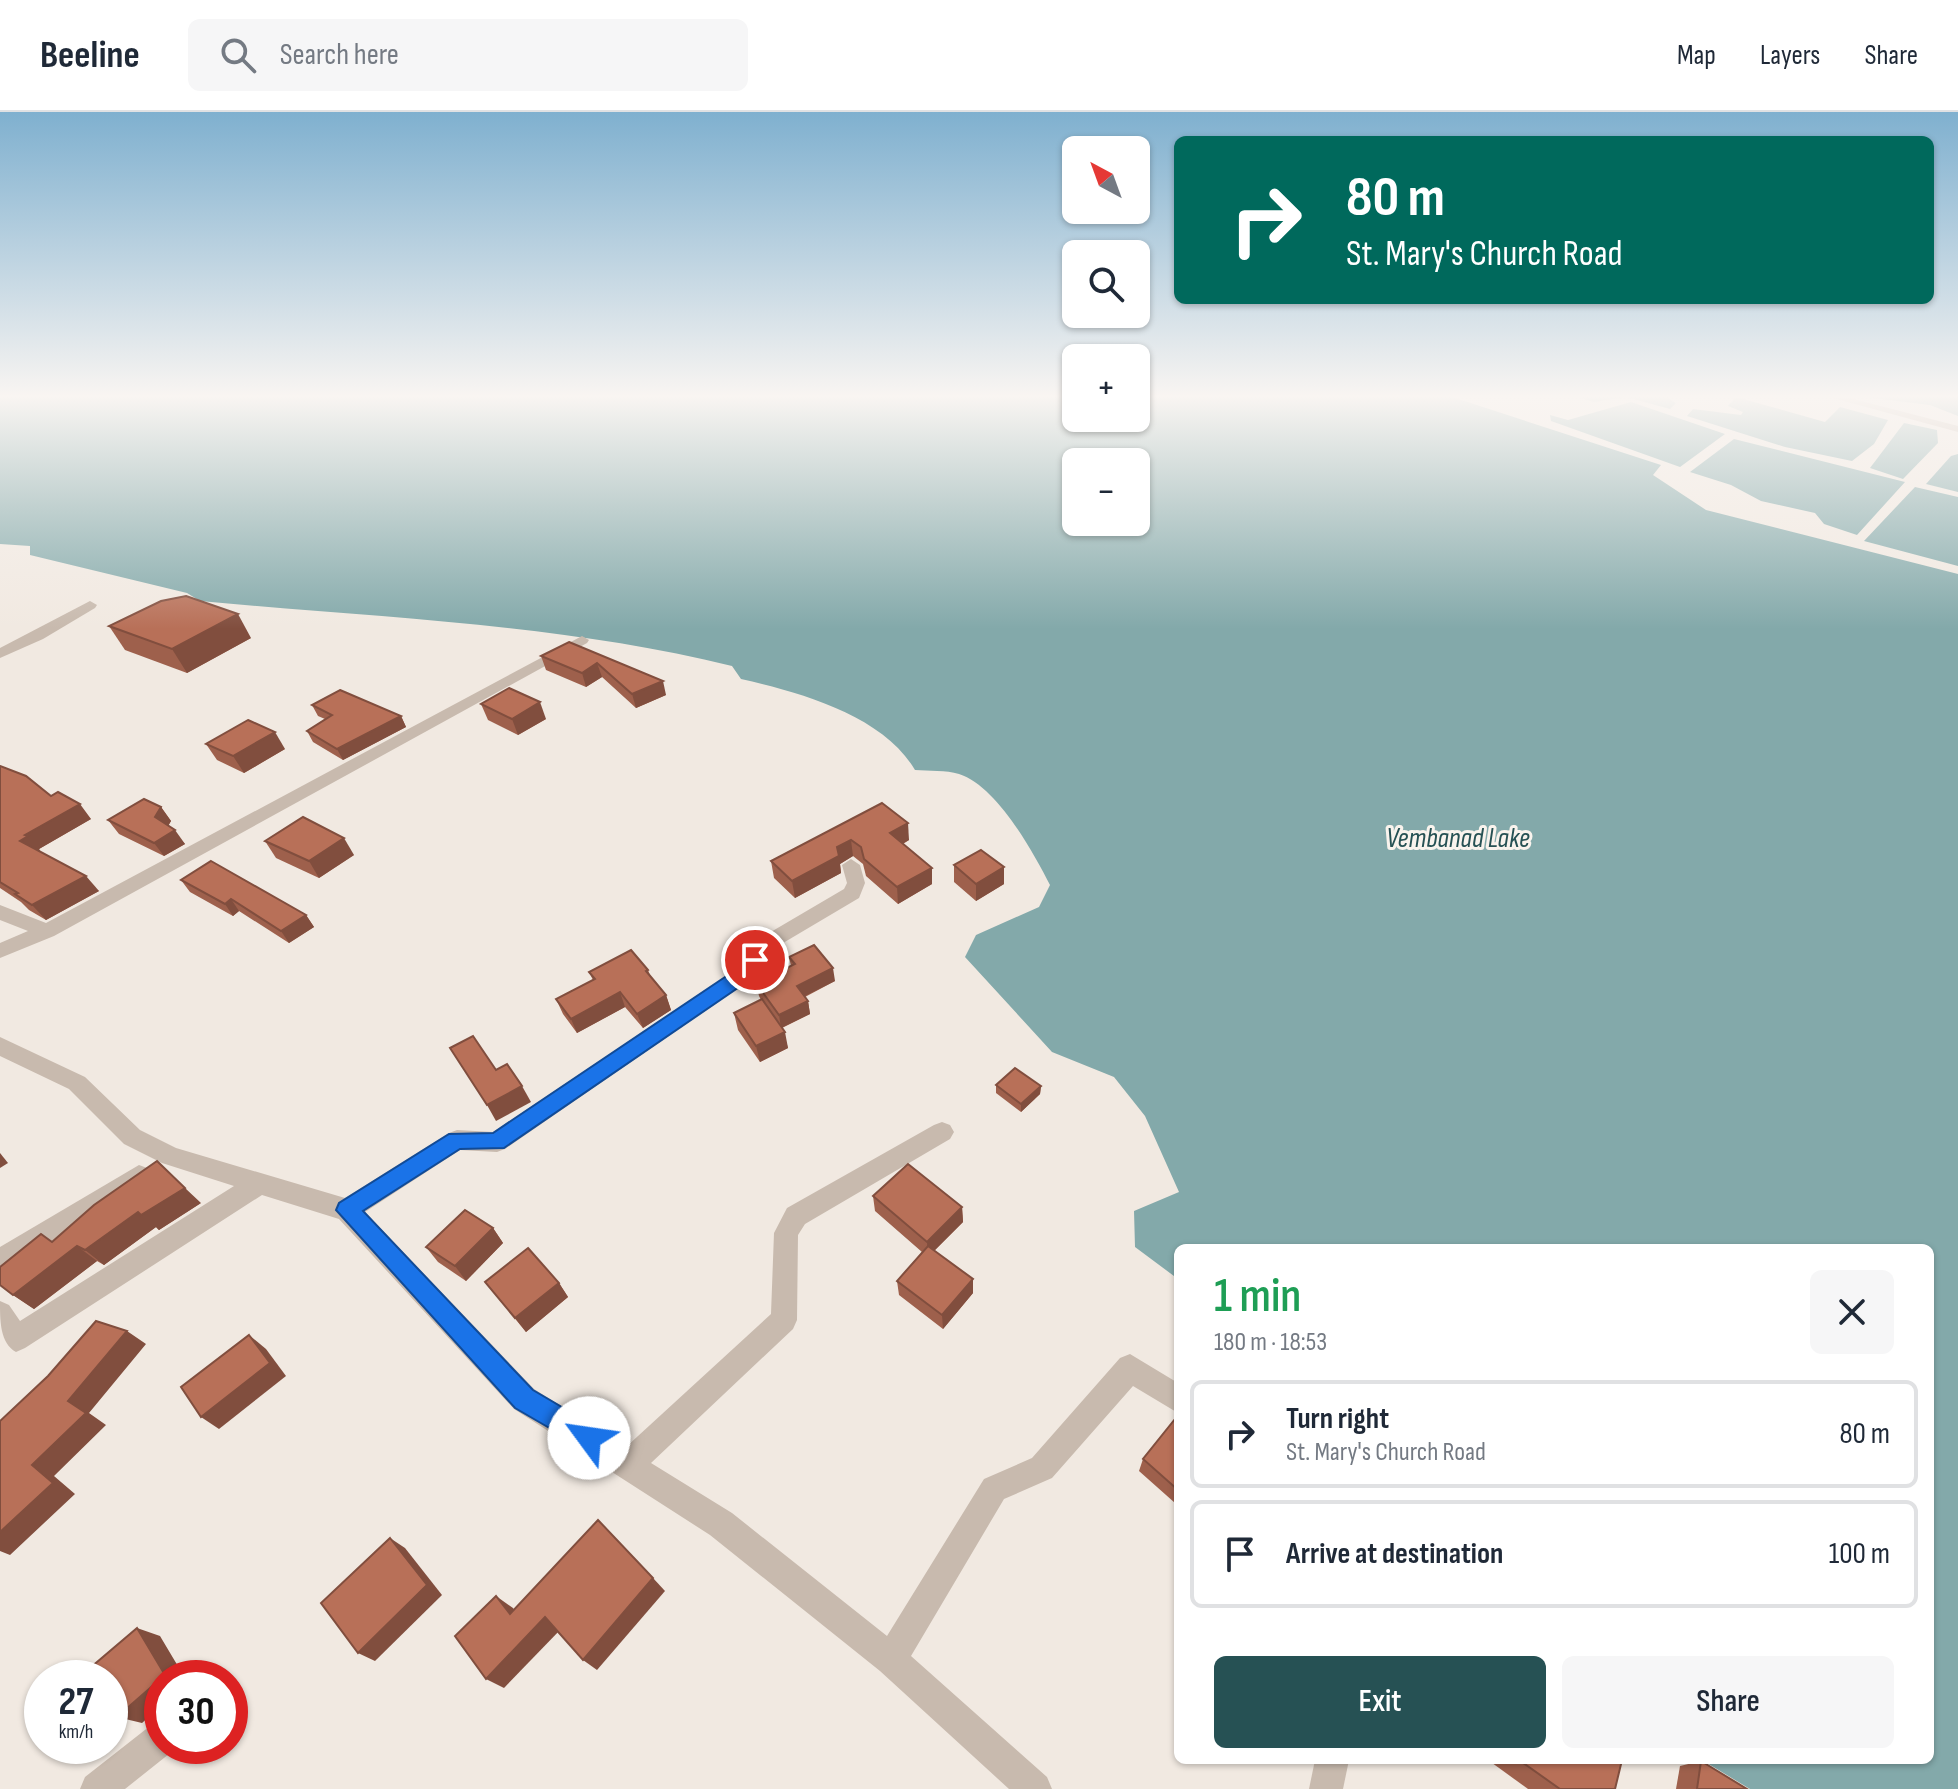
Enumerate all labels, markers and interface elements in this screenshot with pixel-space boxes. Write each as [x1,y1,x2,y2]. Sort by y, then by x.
search box [188,19,748,91]
text: Beeline [40,33,140,78]
icon: search [216,33,260,77]
text: Search here [280,37,399,73]
text: Map [1677,39,1716,72]
text: Layers [1760,39,1820,72]
text: Share [1864,39,1918,72]
north arrow [1062,136,1150,224]
map controls [1062,136,1150,536]
text: 80 m [1346,165,1445,232]
icon: right [1214,168,1318,272]
text: St. Mary's Church Road [1346,233,1623,276]
button: search [1062,240,1150,328]
button: + [1062,344,1150,432]
button: − [1062,448,1150,536]
water label: Vembanad Lake [1386,822,1530,855]
pin [721,926,789,994]
icon: arrive [733,938,777,982]
text: 1 min [1214,1268,1301,1325]
button: close [1810,1270,1894,1354]
text: 180 m · 18:53 [1214,1327,1327,1358]
position arrow [547,1396,631,1480]
text: Turn right [1286,1401,1389,1437]
icon: right [1218,1412,1262,1456]
text: 80 m [1839,1416,1890,1452]
text: St. Mary's Church Road [1286,1437,1486,1468]
icon: arrive [1218,1532,1262,1576]
text: Arrive at destination [1286,1536,1503,1572]
text: 100 m [1829,1536,1890,1572]
button: Exit [1214,1656,1546,1748]
button: Share [1562,1656,1894,1748]
speed limit sign: 30 [144,1660,248,1764]
text: 27 [59,1678,93,1726]
text: km/h [59,1720,93,1744]

